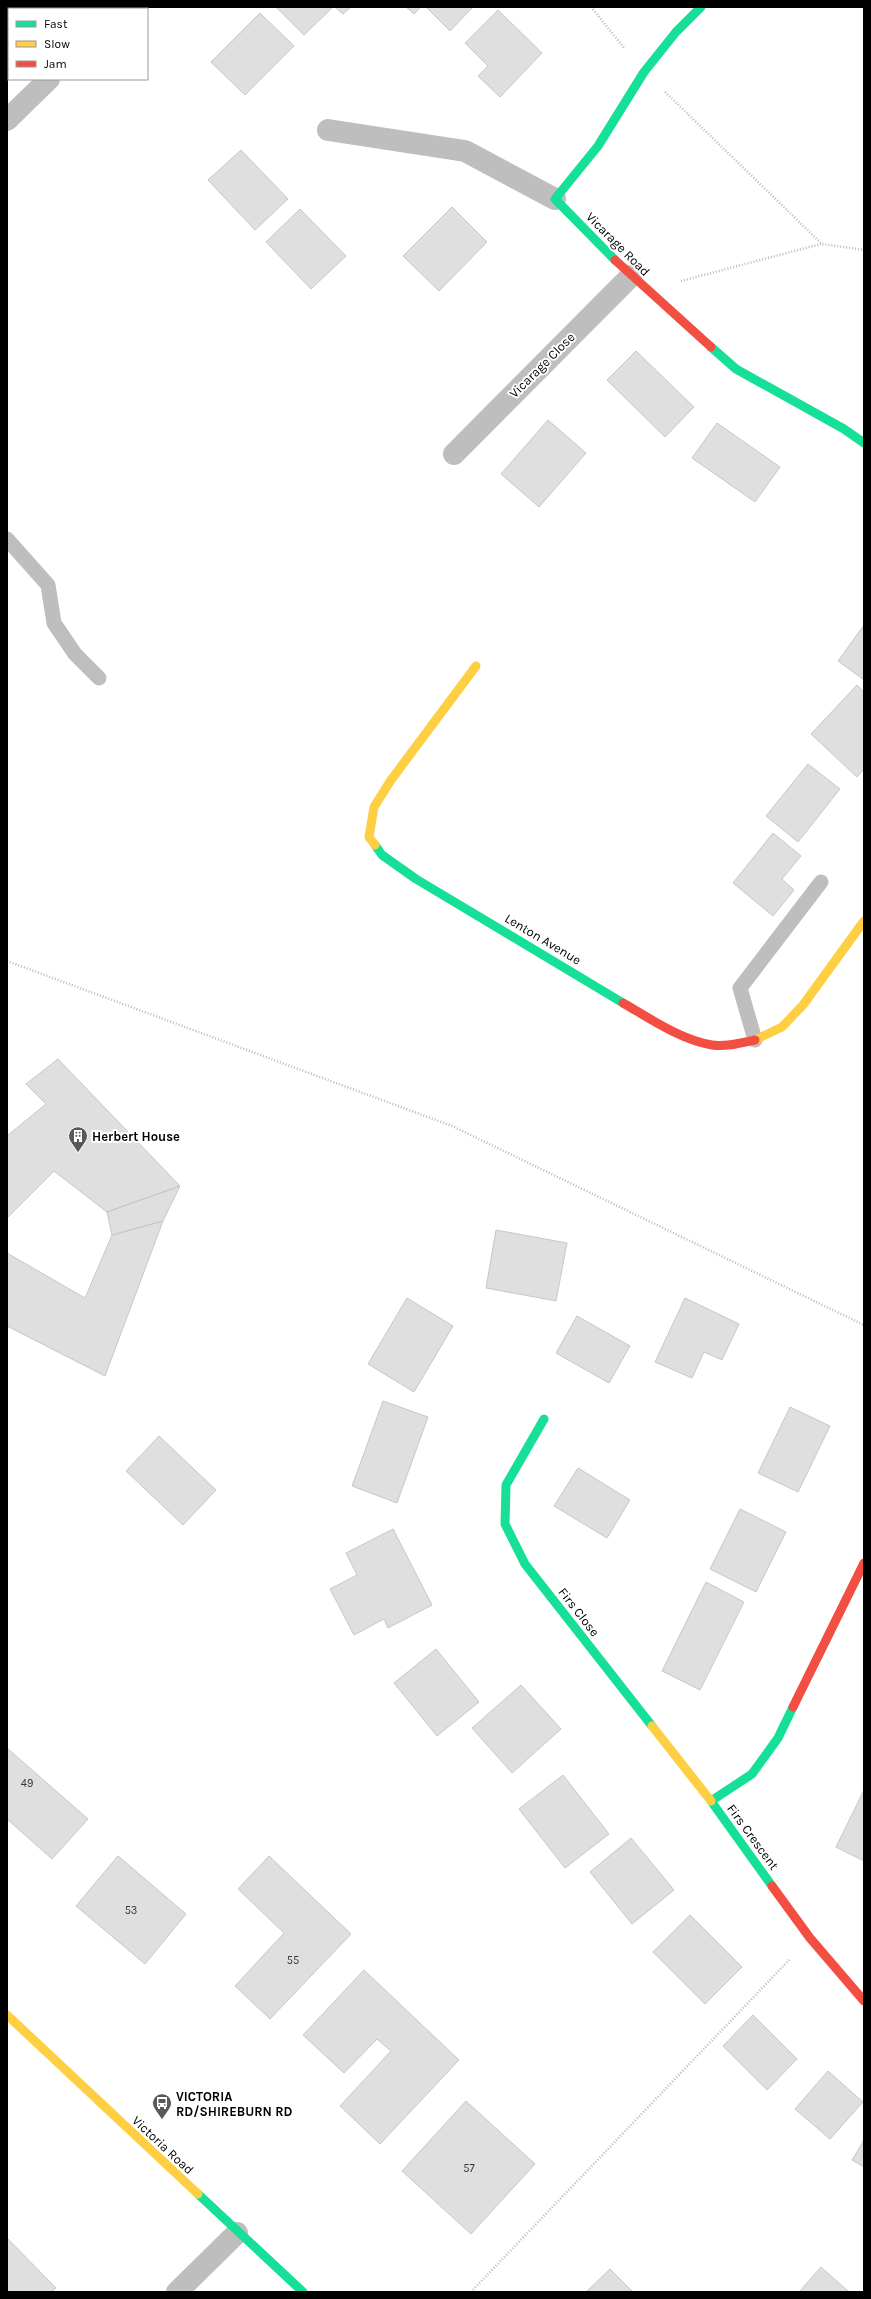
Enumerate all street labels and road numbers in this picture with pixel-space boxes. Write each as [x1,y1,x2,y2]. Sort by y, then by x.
street label: Vicarage Road [583,209,653,279]
street label: Vicarage Close [506,329,578,401]
street label: Lenton Avenue [502,910,584,968]
street label: Firs Close [555,1585,603,1640]
street label: Firs Crescent [724,1801,782,1873]
street label: Victoria Road [129,2113,197,2177]

